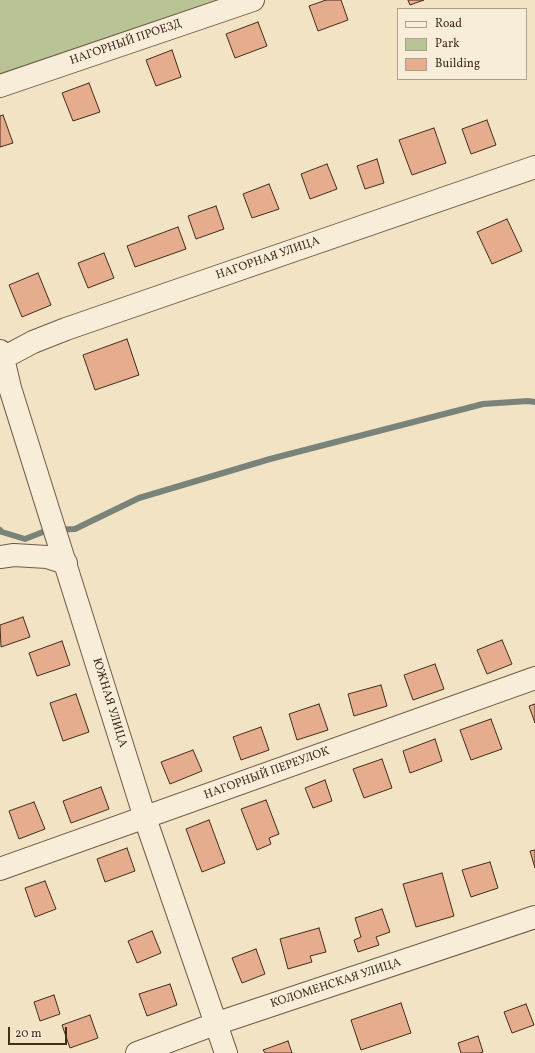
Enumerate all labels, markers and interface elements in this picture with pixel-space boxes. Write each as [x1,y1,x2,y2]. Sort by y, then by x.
legend [397,8,527,80]
text: Road [435,16,462,32]
street label: НАГОРНЫЙ ПРОЕЗД [68,17,184,69]
text: Park [435,36,460,52]
text: Building [435,56,480,72]
street label: НАГОРНАЯ УЛИЦА [214,234,322,284]
street label: ЮЖНАЯ УЛИЦА [89,656,129,750]
street label: НАГОРНЫЙ ПЕРЕУЛОК [202,745,332,803]
street label: КОЛОМЕНСКАЯ УЛИЦА [269,956,403,1012]
scale bar [10,1019,69,1045]
text: 20 m [15,1026,42,1042]

